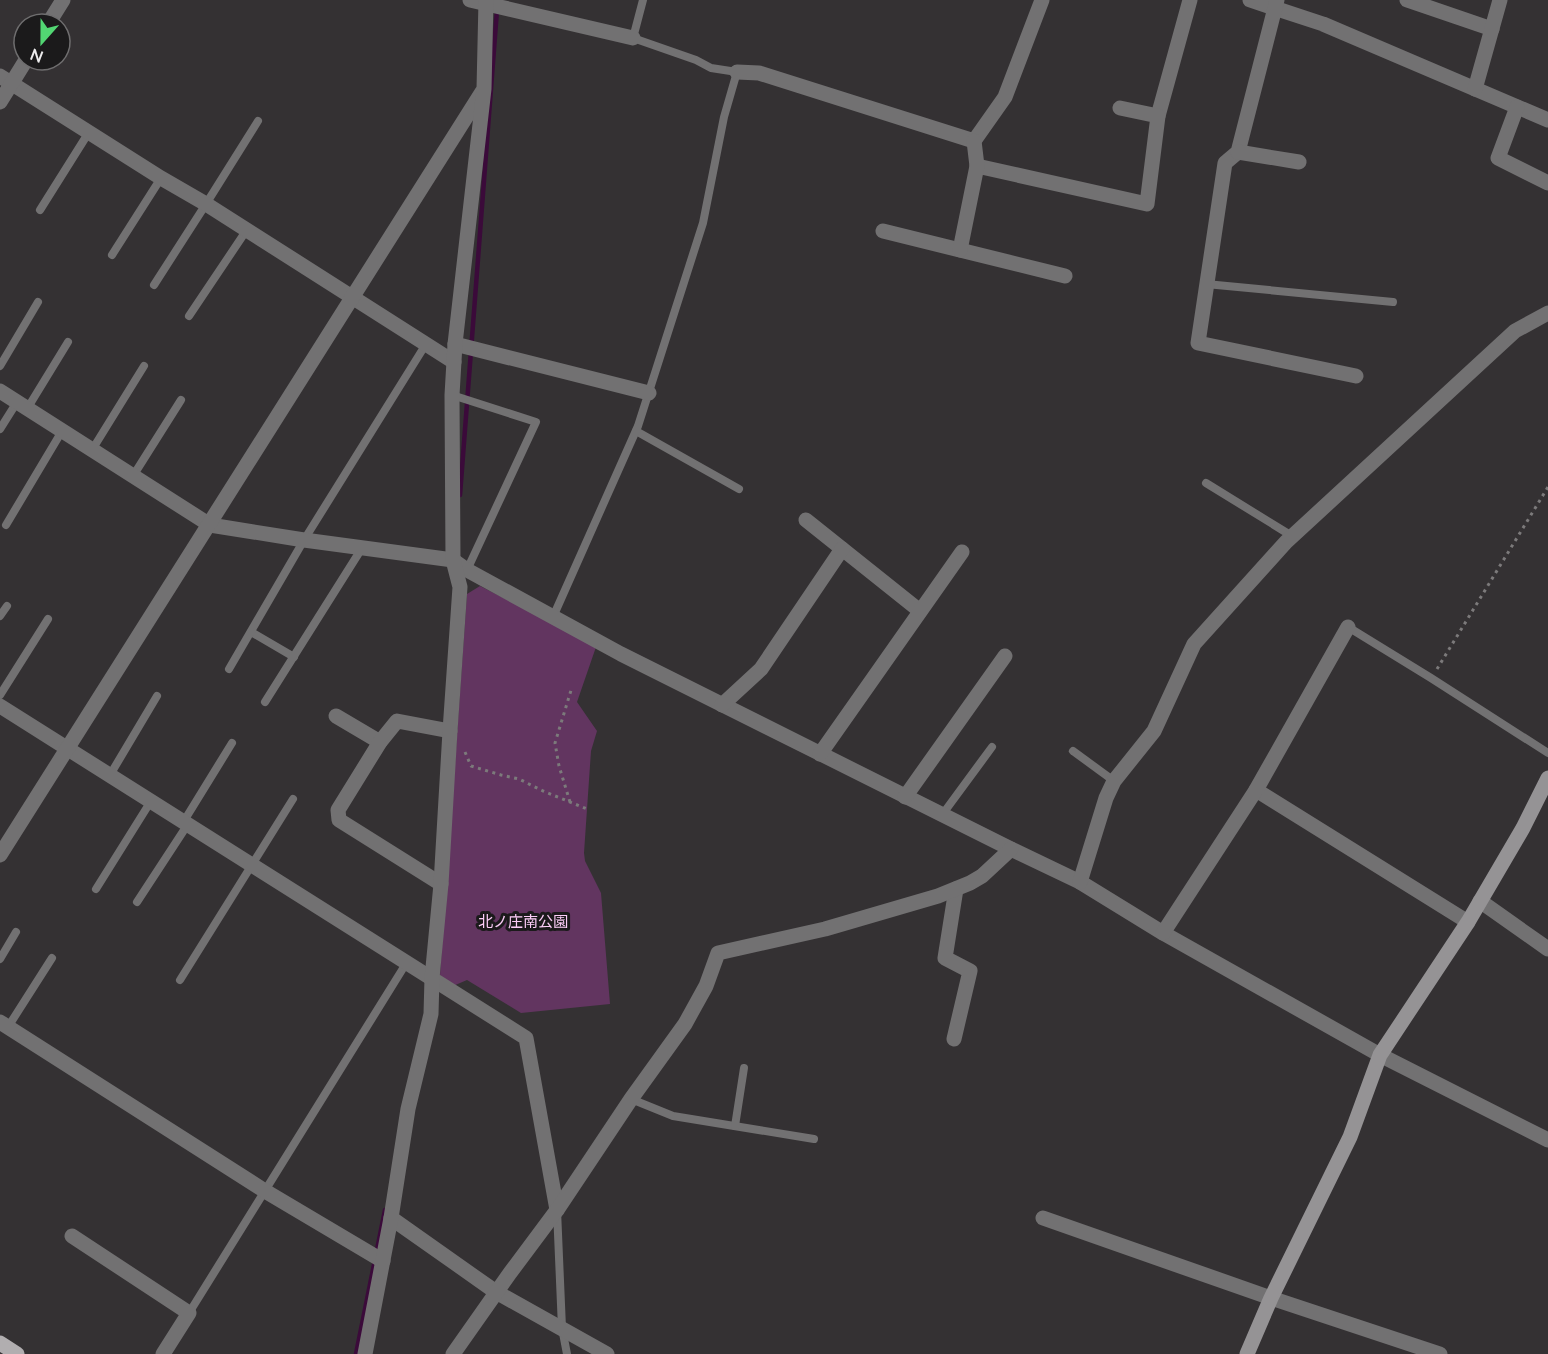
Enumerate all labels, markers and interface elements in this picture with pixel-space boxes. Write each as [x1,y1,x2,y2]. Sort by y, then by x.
north arrow [12,12,72,72]
text: N [27,45,46,68]
park label: 北ノ庄南公園 [478,912,568,930]

